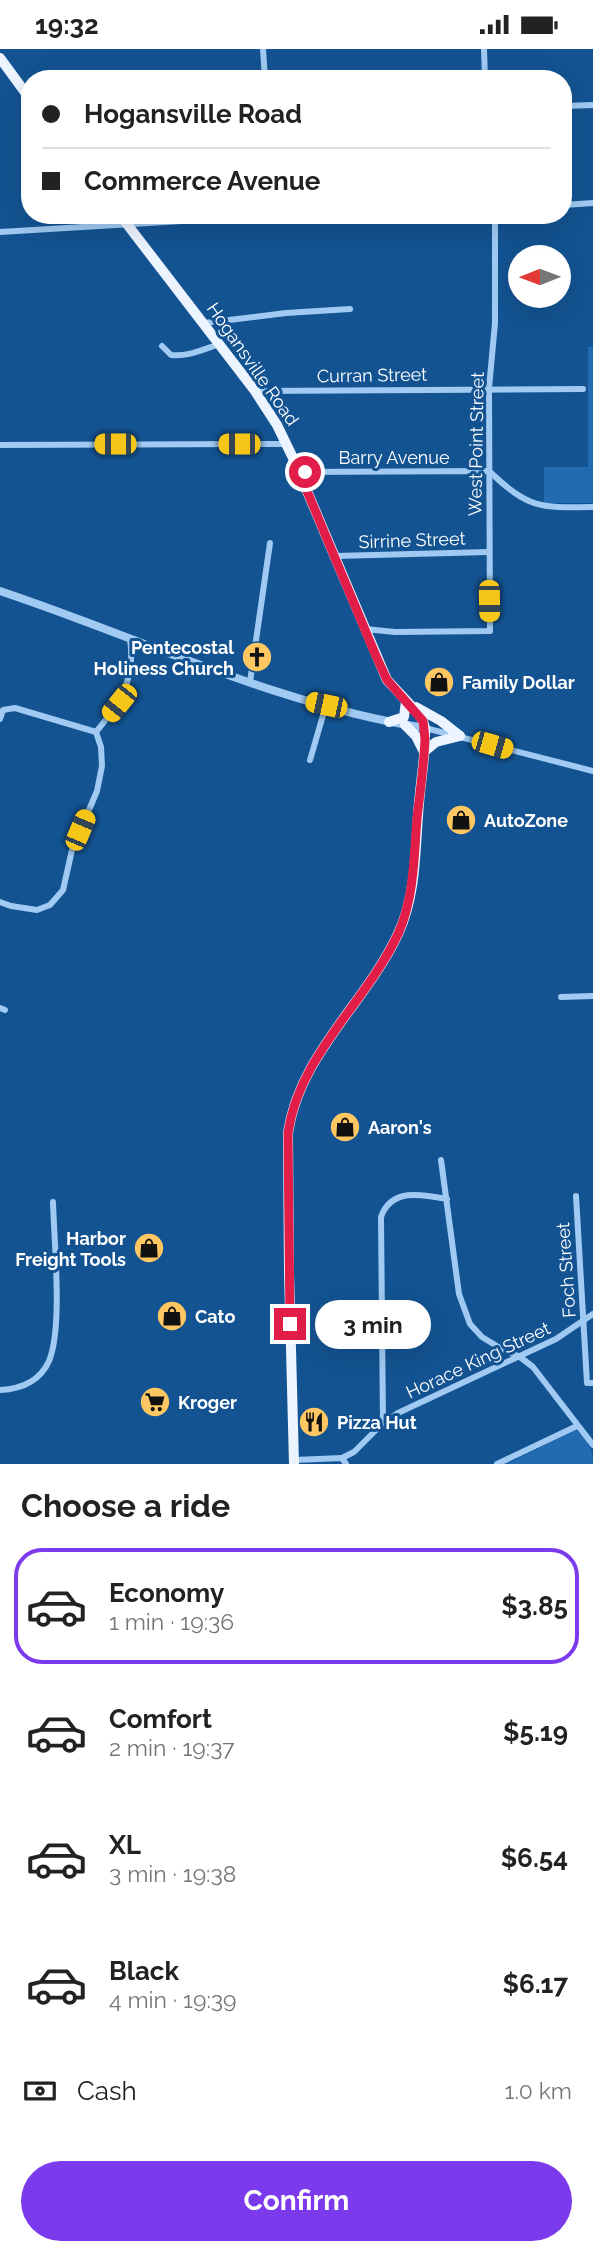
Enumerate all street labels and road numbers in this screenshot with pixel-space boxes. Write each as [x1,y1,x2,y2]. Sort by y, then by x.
street label: Hogansville Road [203,298,303,430]
street label: Curran Street [317,364,427,386]
street label: West Point Street [464,372,488,516]
street label: Barry Avenue [339,447,450,468]
street label: Sirrine Street [358,528,466,552]
street label: Foch Street [552,1222,580,1318]
street label: Horace King Street [403,1317,553,1403]

